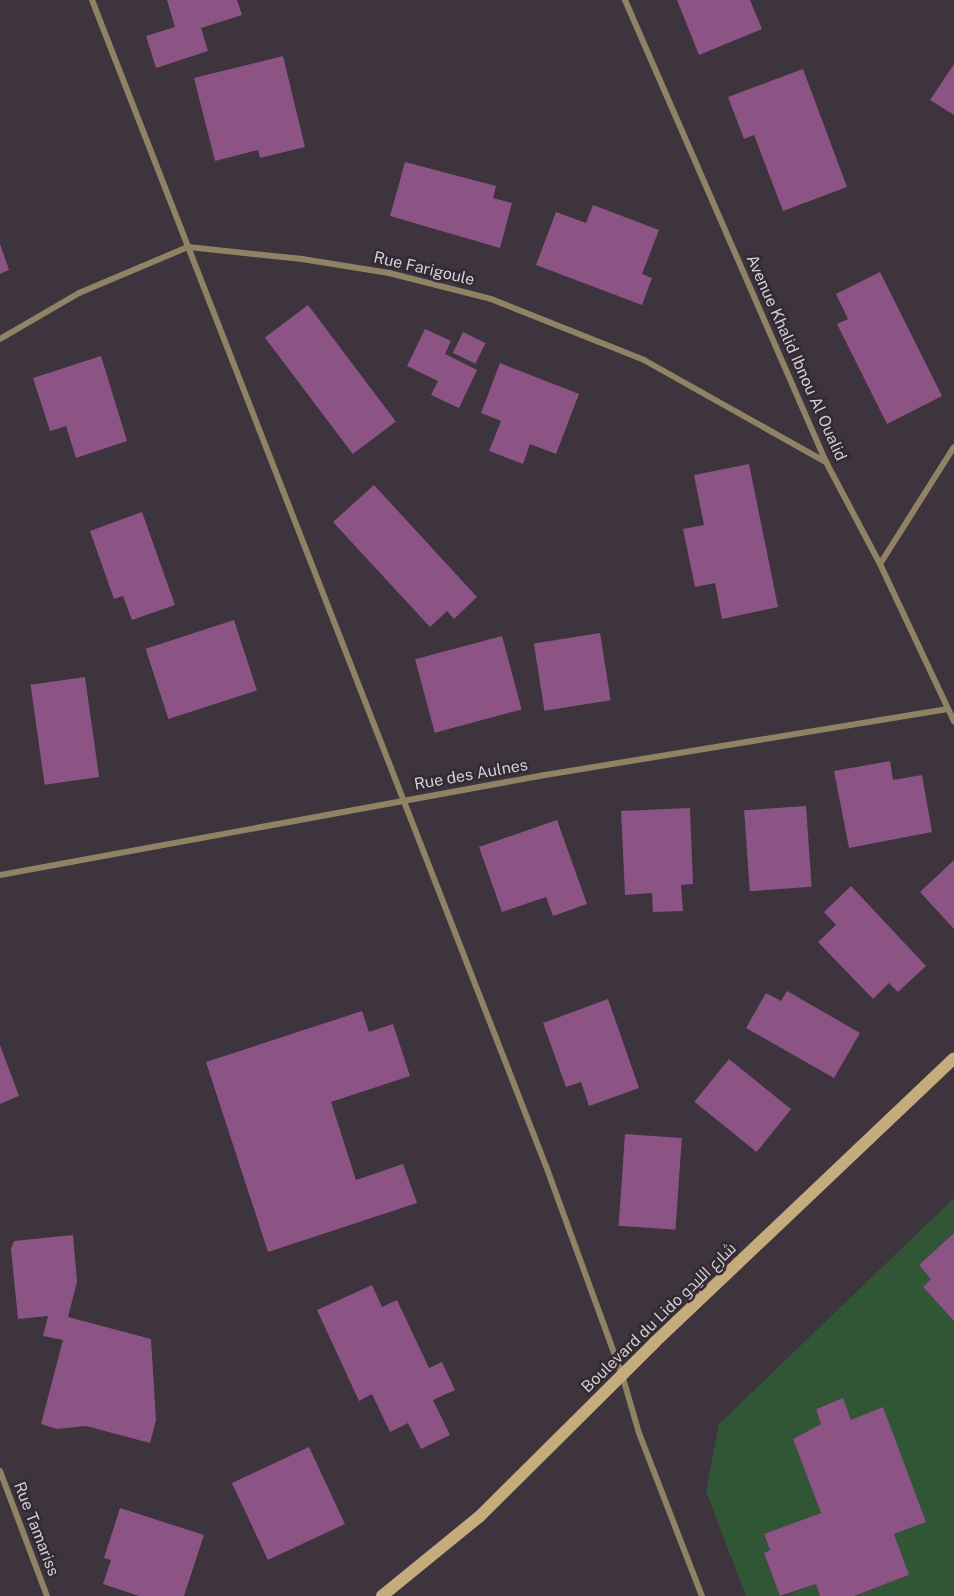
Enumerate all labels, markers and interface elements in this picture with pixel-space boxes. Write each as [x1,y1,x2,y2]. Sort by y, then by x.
street label: Rue Farigoule [372,248,476,290]
street label: Avenue Khalid Ibnou Al Oualid [742,252,850,464]
street label: Rue des Aulnes [413,756,529,794]
street label: Boulevard du Lido شارع الليدو [578,1239,740,1397]
street label: Rue Tamariss [9,1479,63,1579]

